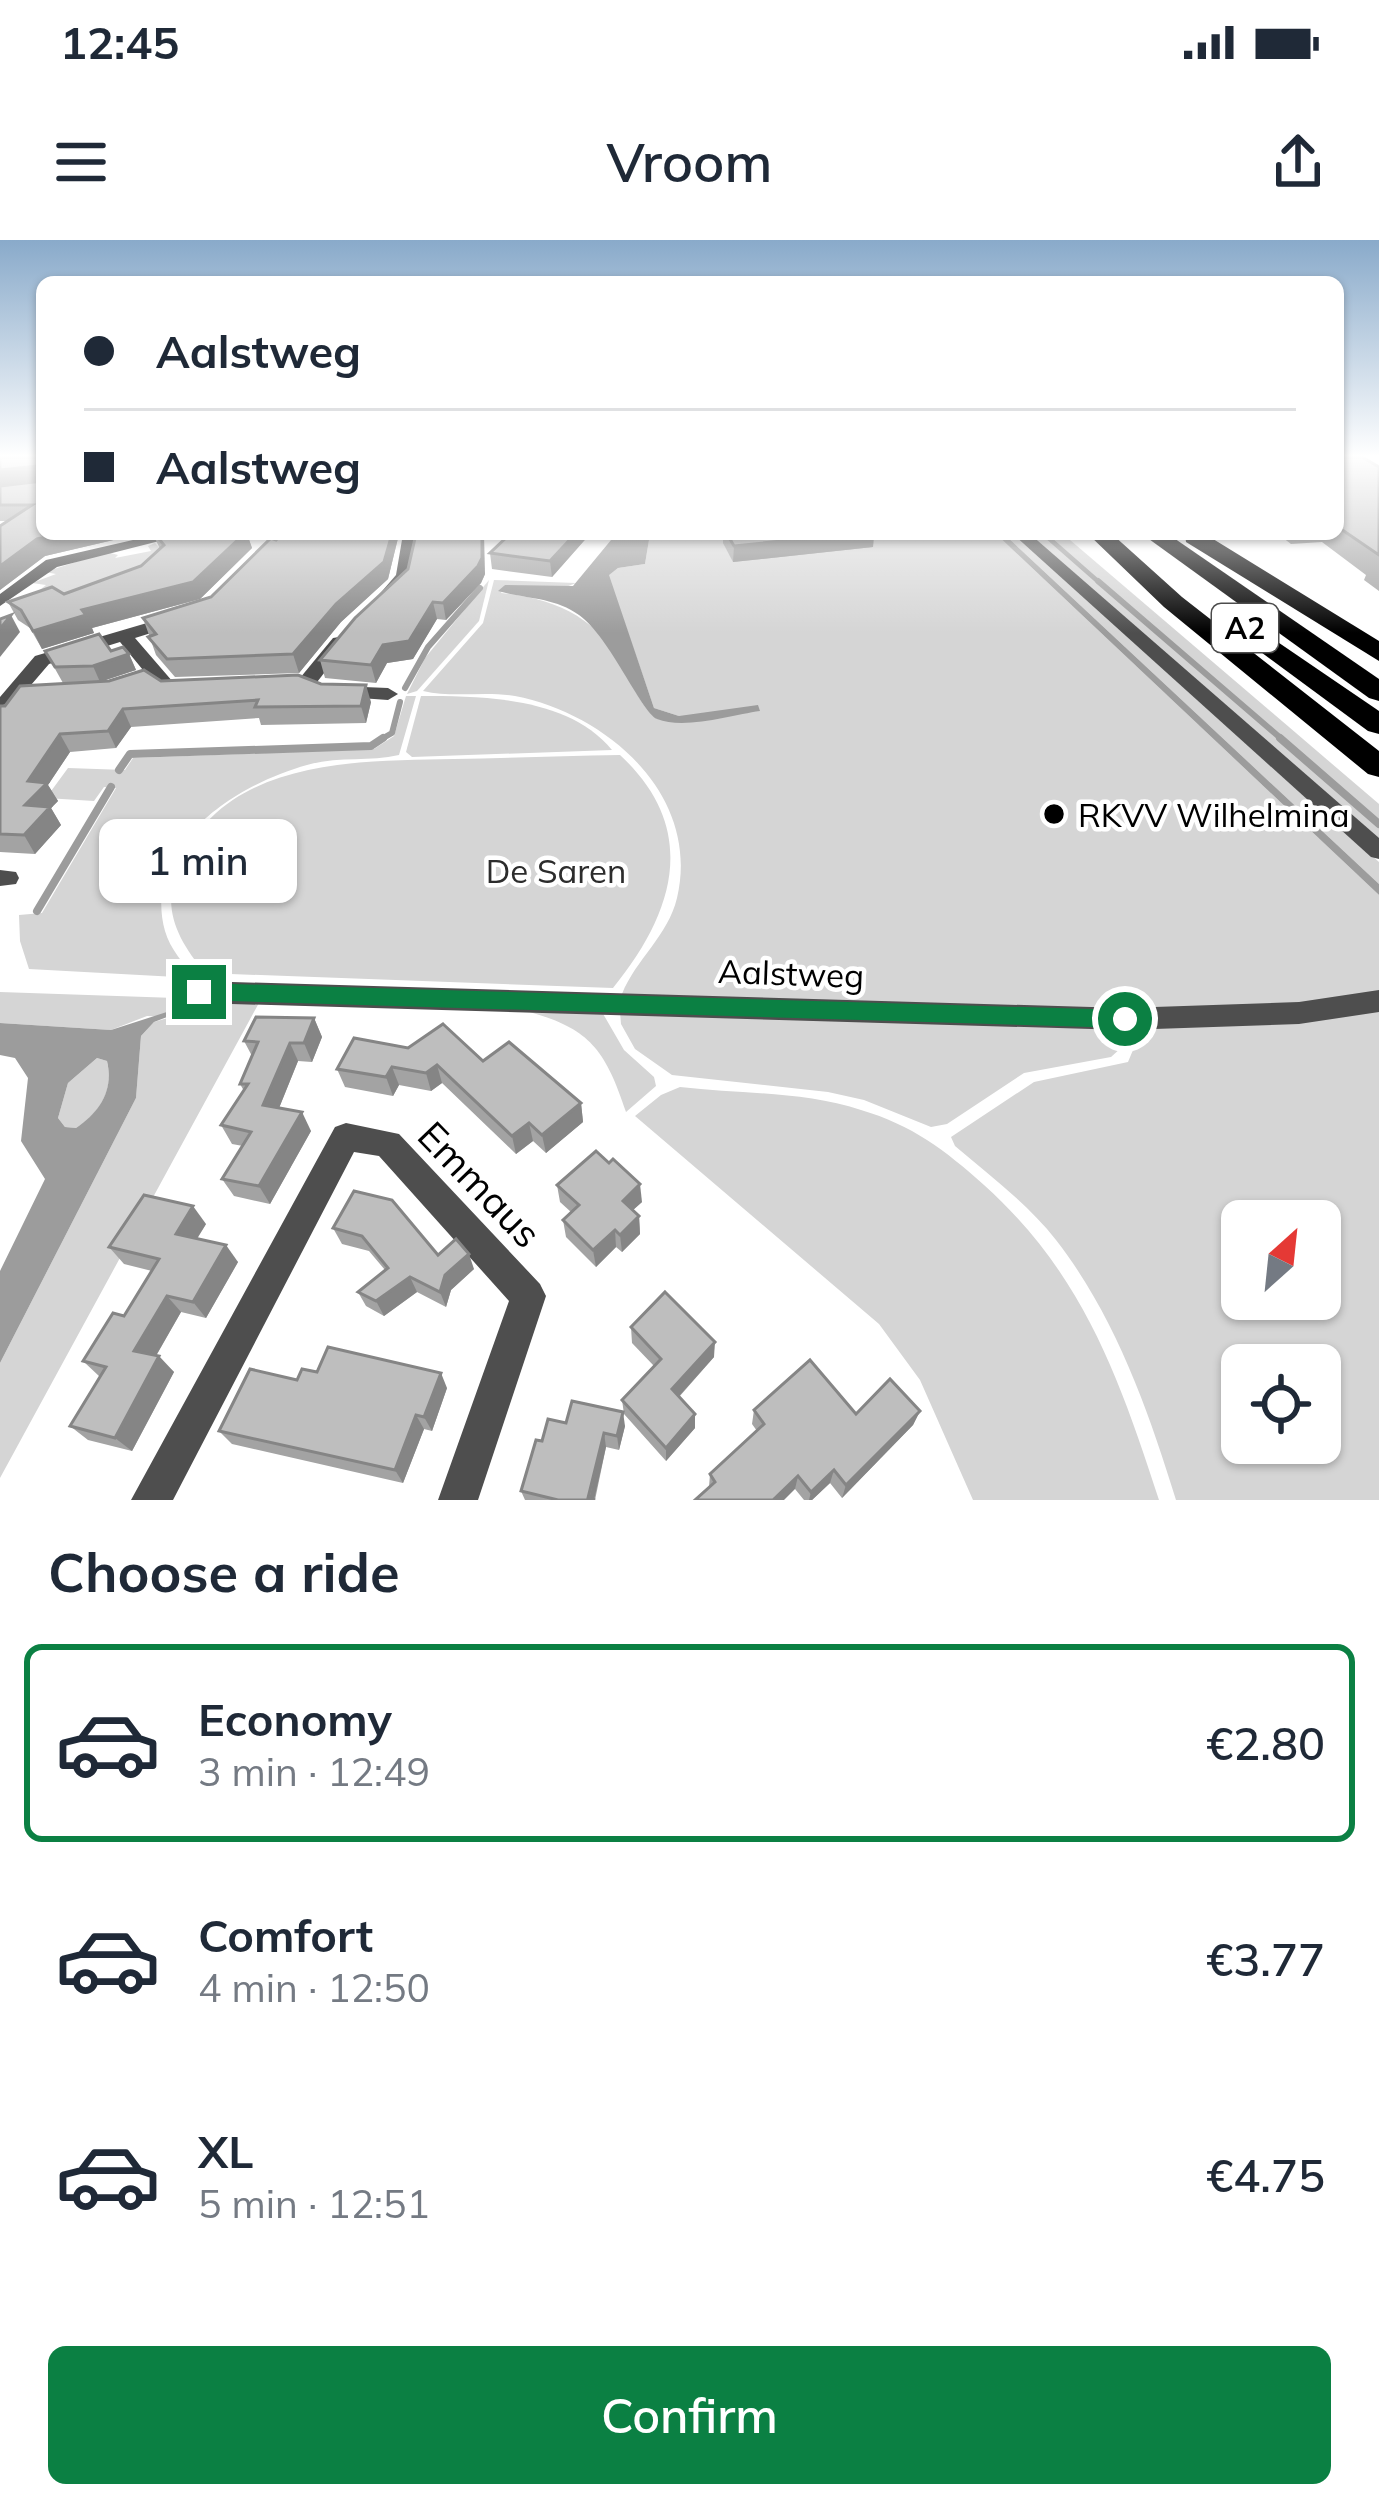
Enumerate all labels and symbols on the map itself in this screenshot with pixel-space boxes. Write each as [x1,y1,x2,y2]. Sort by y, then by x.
road number: A2 [1212,604,1278,652]
place label: RKVV Wilhelmina [1078,794,1349,835]
marker: RKVV Wilhelmina [1041,801,1067,827]
callout: 1 min [100,818,298,902]
park label: De Saren [486,850,626,891]
street label: Aalstweg [717,950,865,996]
route end [172,965,226,1019]
route start [1098,992,1152,1046]
street label: Emmaus [408,1111,552,1257]
north arrow [1221,1200,1341,1320]

